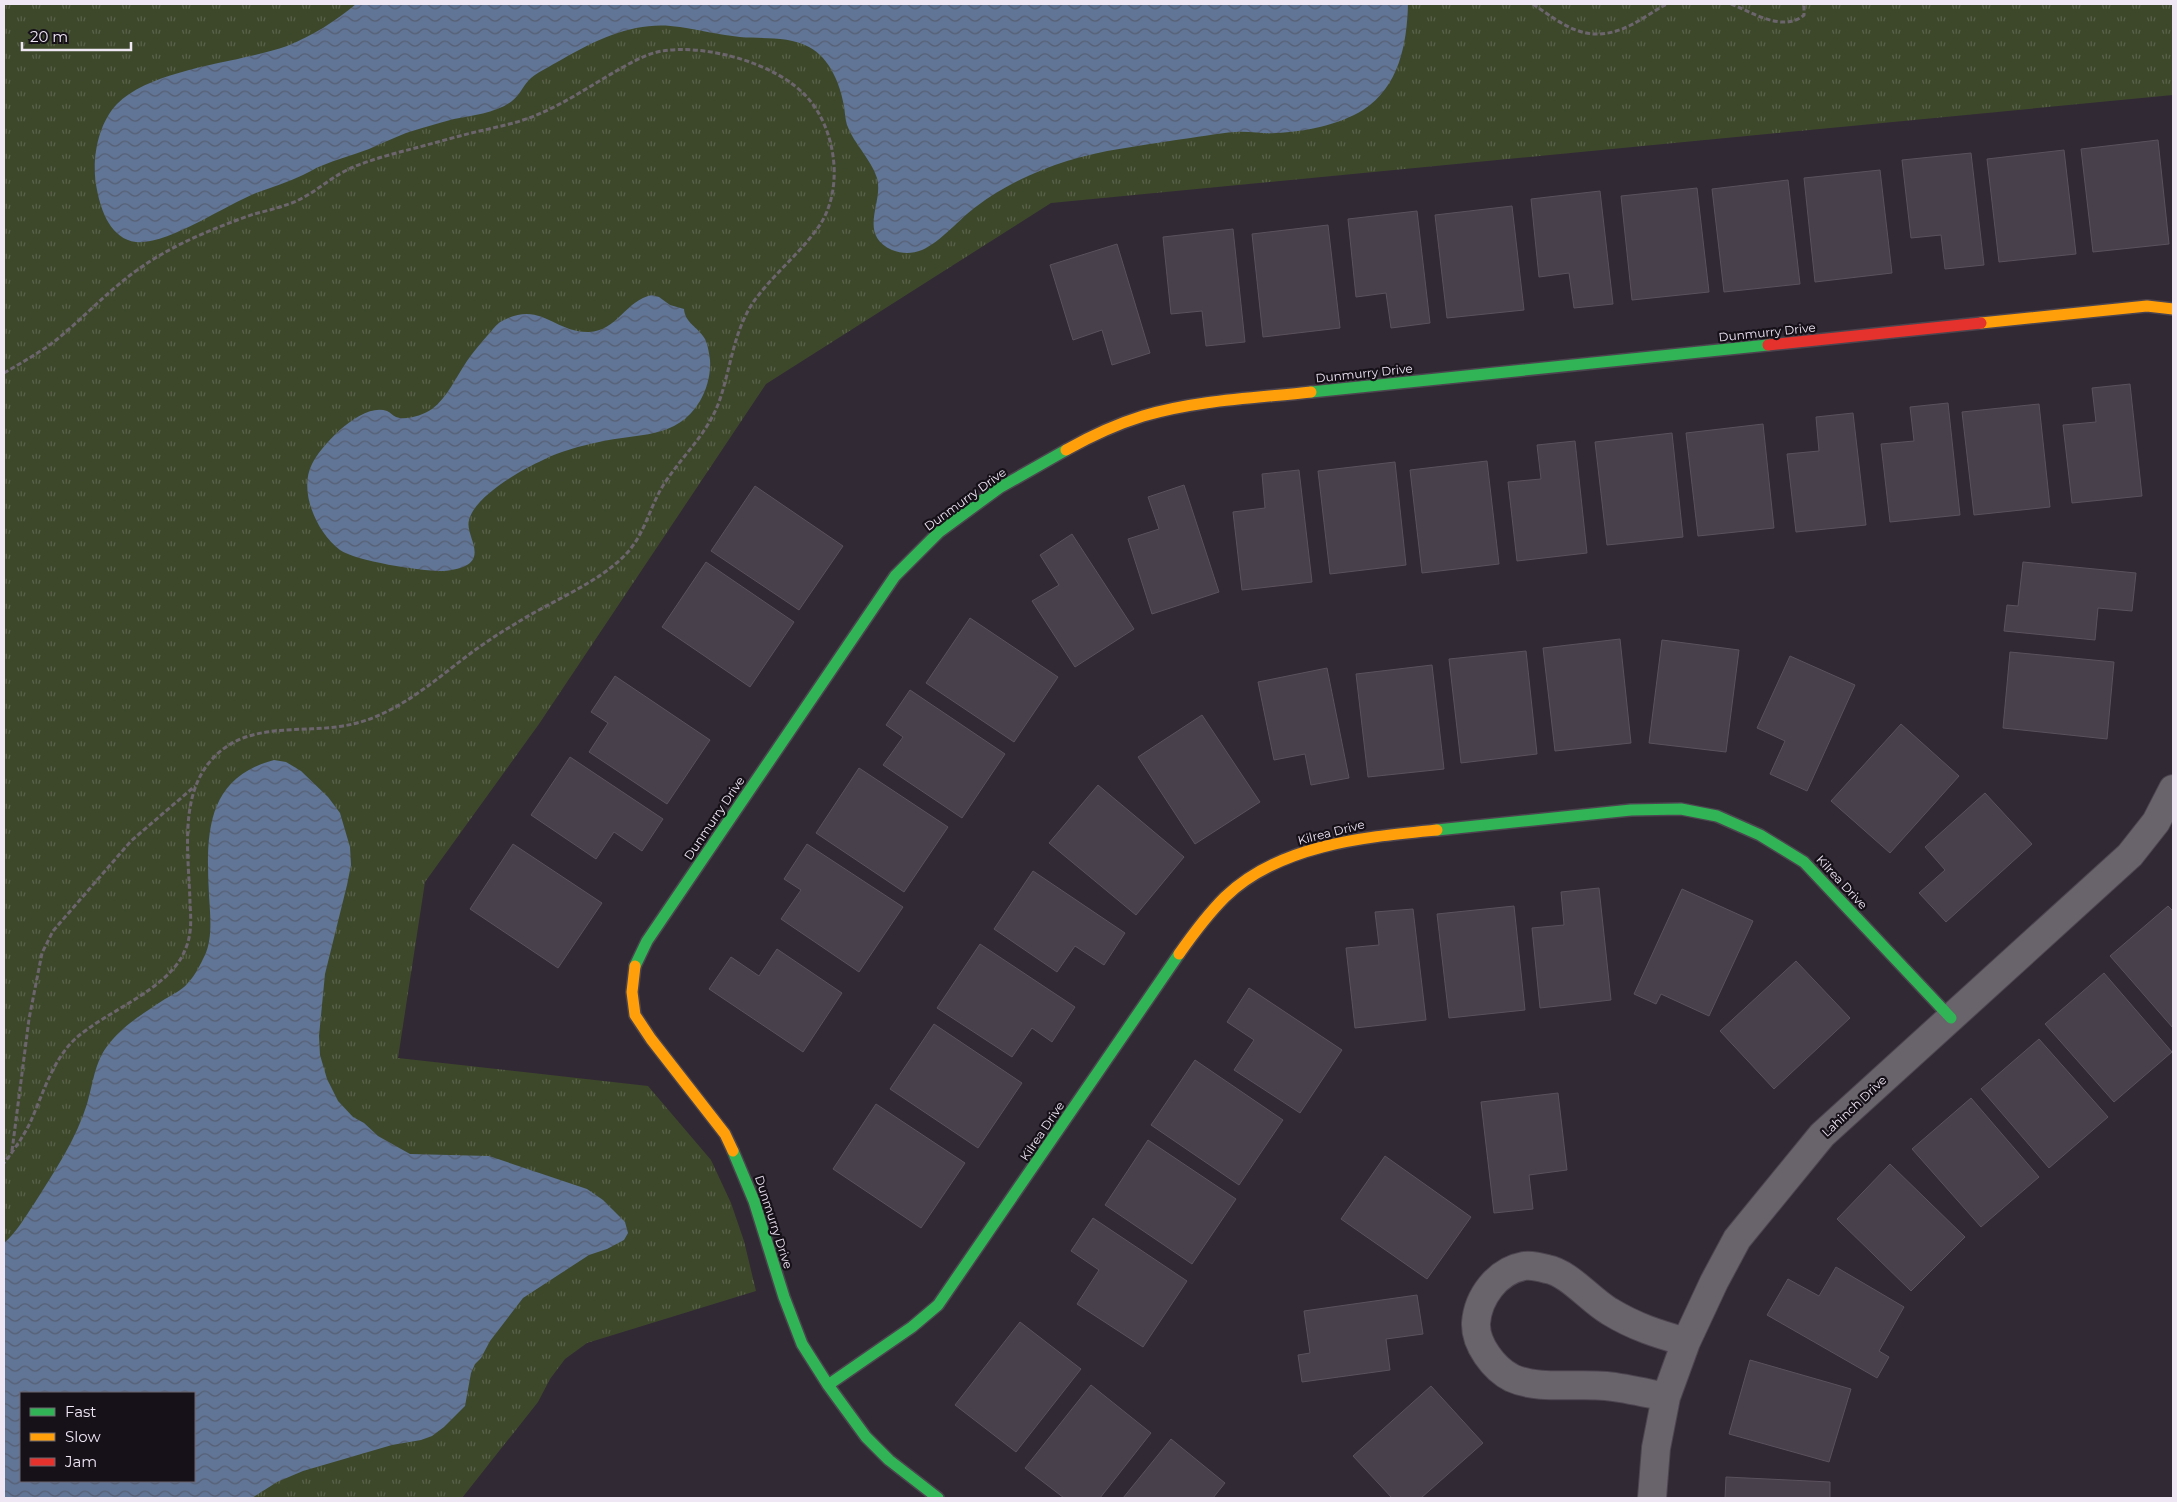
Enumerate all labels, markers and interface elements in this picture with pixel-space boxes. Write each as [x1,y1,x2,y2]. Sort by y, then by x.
scale bar [22,20,131,52]
text: 20 m [30,27,68,46]
street label: Dunmurry Drive [1718,319,1816,345]
street label: Dunmurry Drive [1315,360,1413,386]
street label: Dunmurry Drive [921,464,1009,534]
street label: Dunmurry Drive [681,773,747,863]
street label: Kilrea Drive [1296,816,1366,848]
street label: Kilrea Drive [1813,852,1871,912]
street label: Lahinch Drive [1819,1072,1889,1140]
street label: Kilrea Drive [1017,1098,1067,1164]
street label: Dunmurry Drive [752,1173,796,1271]
legend [20,1392,195,1482]
text: Fast [65,1402,96,1421]
text: Slow [65,1427,101,1446]
text: Jam [64,1452,97,1471]

